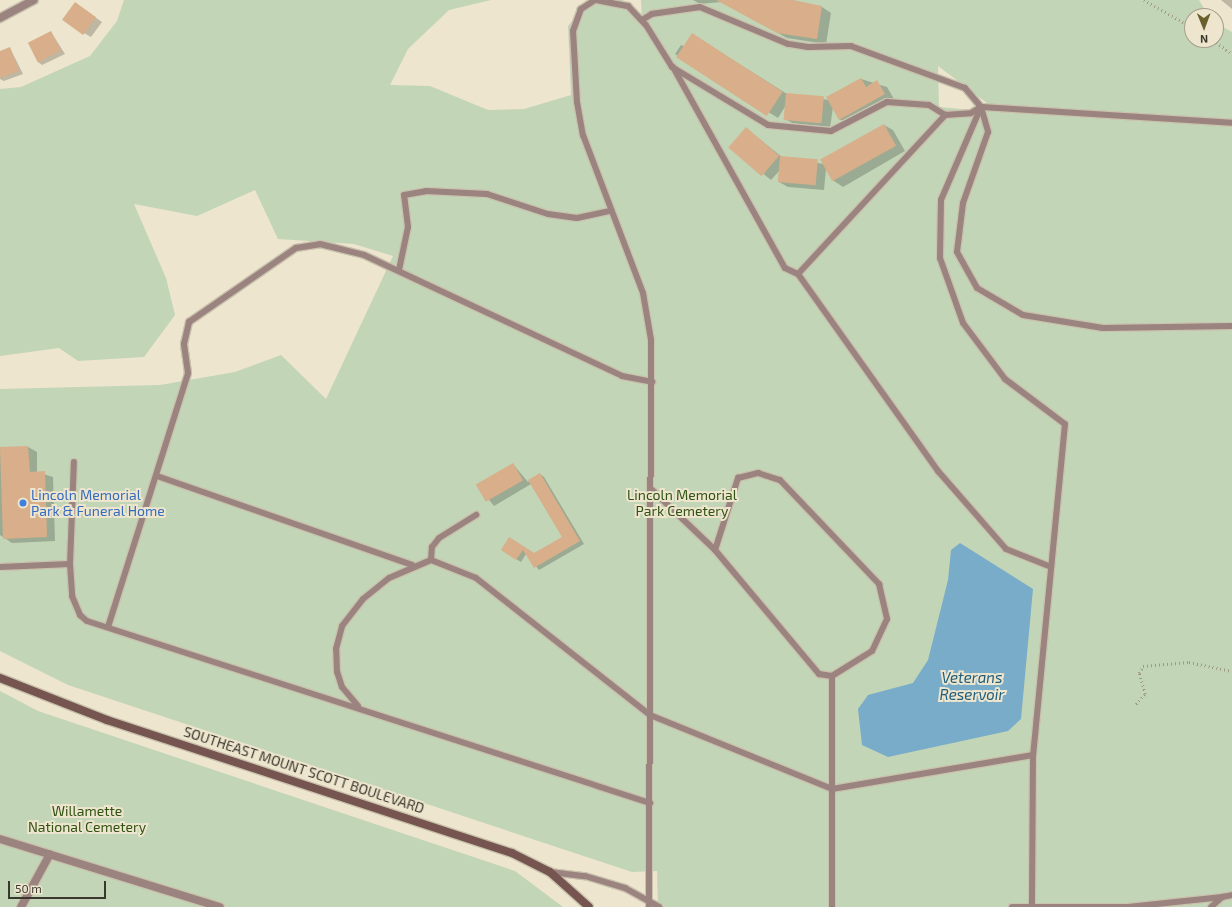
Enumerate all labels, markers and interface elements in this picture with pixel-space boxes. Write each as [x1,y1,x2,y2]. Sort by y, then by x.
north arrow [1184,8,1224,48]
text: N [1200,33,1208,46]
place label: Lincoln Memorial Park & Funeral Home [31,487,165,520]
park label: Lincoln Memorial Park Cemetery [627,487,737,520]
marker: Lincoln Memorial Park & Funeral Home [18,498,28,508]
water label: Veterans Reservoir [940,668,1004,703]
street label: SOUTHEAST MOUNT SCOTT BOULEVARD [181,723,427,817]
park label: Willamette National Cemetery [28,803,146,836]
scale bar [10,873,108,899]
text: 50 m [15,881,42,895]

